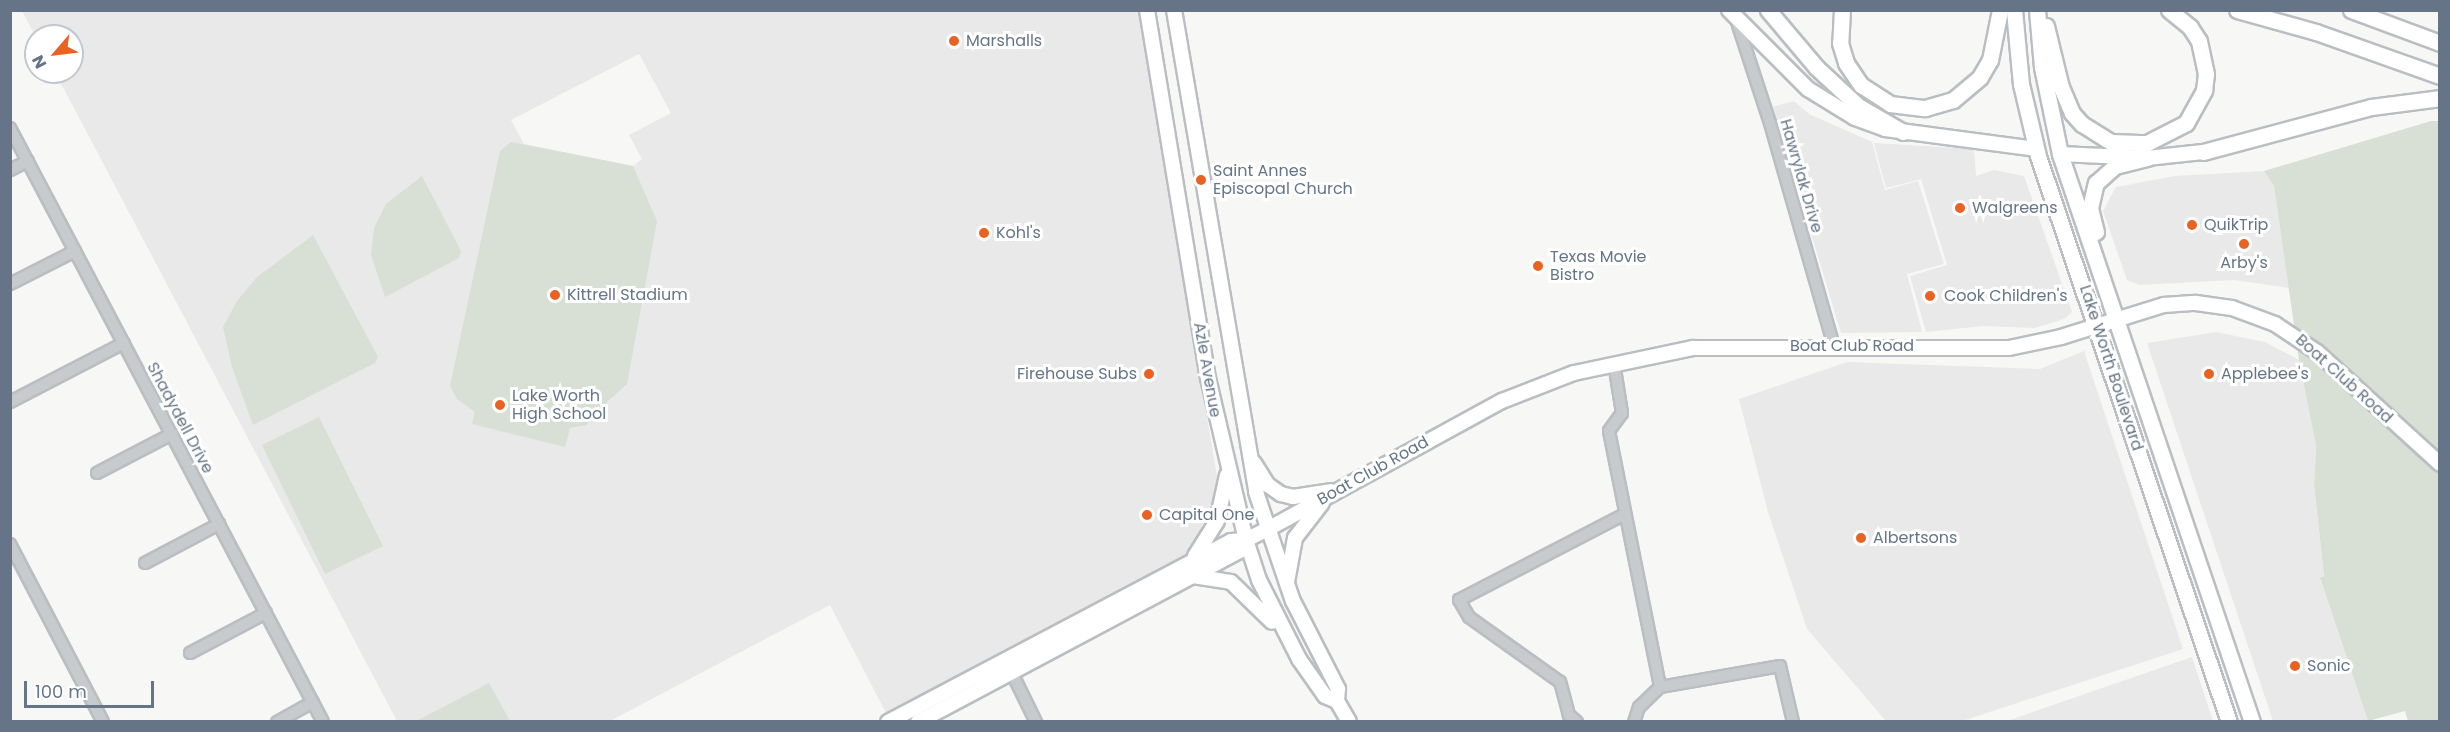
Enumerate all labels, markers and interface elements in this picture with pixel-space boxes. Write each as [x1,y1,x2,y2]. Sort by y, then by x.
north arrow [24,24,84,84]
place label: Marshalls [966,31,1042,51]
marker: Marshalls [947,34,961,48]
text: N [26,51,52,72]
street label: Hawrylak Drive [1776,117,1826,235]
place label: Saint Annes Episcopal Church [1213,161,1353,199]
marker: Saint Annes Episcopal Church [1194,173,1208,187]
place label: Walgreens [1972,198,2058,218]
marker: Walgreens [1953,201,1967,215]
place label: QuikTrip [2204,215,2268,235]
marker: QuikTrip [2185,218,2199,232]
place label: Kohl's [996,223,1041,243]
marker: Kohl's [977,226,991,240]
marker: Arby's [2237,237,2251,251]
place label: Texas Movie Bistro [1550,247,1647,285]
place label: Arby's [2220,253,2268,273]
marker: Texas Movie Bistro [1531,259,1545,273]
street label: Lake Worth Boulevard [2075,283,2147,453]
place label: Kittrell Stadium [567,285,688,305]
place label: Cook Children's [1944,286,2068,306]
marker: Cook Children's [1921,287,1939,305]
marker: Kittrell Stadium [548,288,562,302]
street label: Azle Avenue [1189,321,1225,419]
street label: Boat Club Road [2291,330,2397,428]
street label: Boat Club Road [1790,336,1914,356]
street label: Shadydell Drive [143,359,217,477]
place label: Firehouse Subs [1017,364,1137,384]
place label: Applebee's [2221,364,2309,384]
marker: Firehouse Subs [1142,367,1156,381]
marker: Applebee's [2202,367,2216,381]
place label: Lake Worth High School [512,386,606,424]
marker: Lake Worth High School [493,398,507,412]
street label: Boat Club Road [1314,433,1432,509]
place label: Capital One [1159,505,1255,525]
marker: Capital One [1140,508,1154,522]
place label: Albertsons [1873,528,1957,548]
marker: Albertsons [1854,531,1868,545]
place label: Sonic [2307,656,2351,676]
marker: Sonic [2288,659,2302,673]
scale bar [27,669,158,707]
text: 100 m [35,679,87,704]

